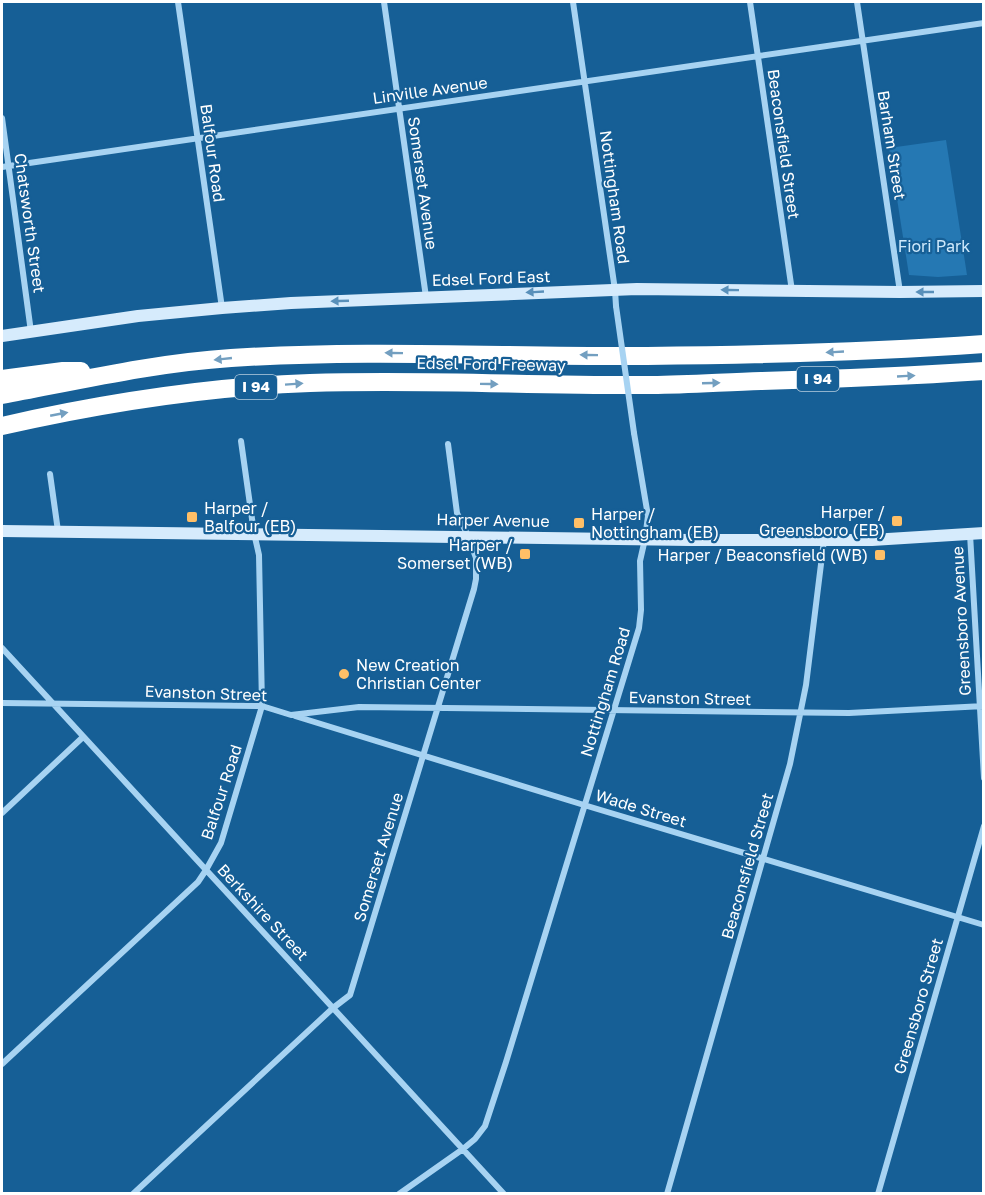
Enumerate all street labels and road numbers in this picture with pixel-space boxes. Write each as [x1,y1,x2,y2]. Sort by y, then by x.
street label: Beaconsfield Street [764,68,804,220]
street label: Linville Avenue [371,72,489,108]
street label: Barham Street [873,89,911,201]
street label: Balfour Road [196,103,230,203]
street label: Somerset Avenue [404,115,442,251]
street label: Nottingham Road [596,129,634,265]
street label: Chatsworth Street [10,152,50,294]
street label: Edsel Ford East [431,266,551,290]
street label: Edsel Ford Freeway [416,353,566,375]
road number: I 94 [797,367,839,391]
road number: I 94 [235,375,277,399]
street label: Harper Avenue [436,509,550,531]
street label: Greensboro Avenue [947,546,975,696]
street label: Nottingham Road [576,625,634,759]
street label: Evanston Street [144,681,268,705]
street label: Evanston Street [629,687,751,709]
street label: Balfour Road [196,742,246,842]
street label: Wade Street [593,785,689,831]
street label: Somerset Avenue [349,790,407,924]
street label: Beaconsfield Street [717,791,777,941]
street label: Berkshire Street [213,860,313,964]
street label: Greensboro Street [889,936,947,1076]

